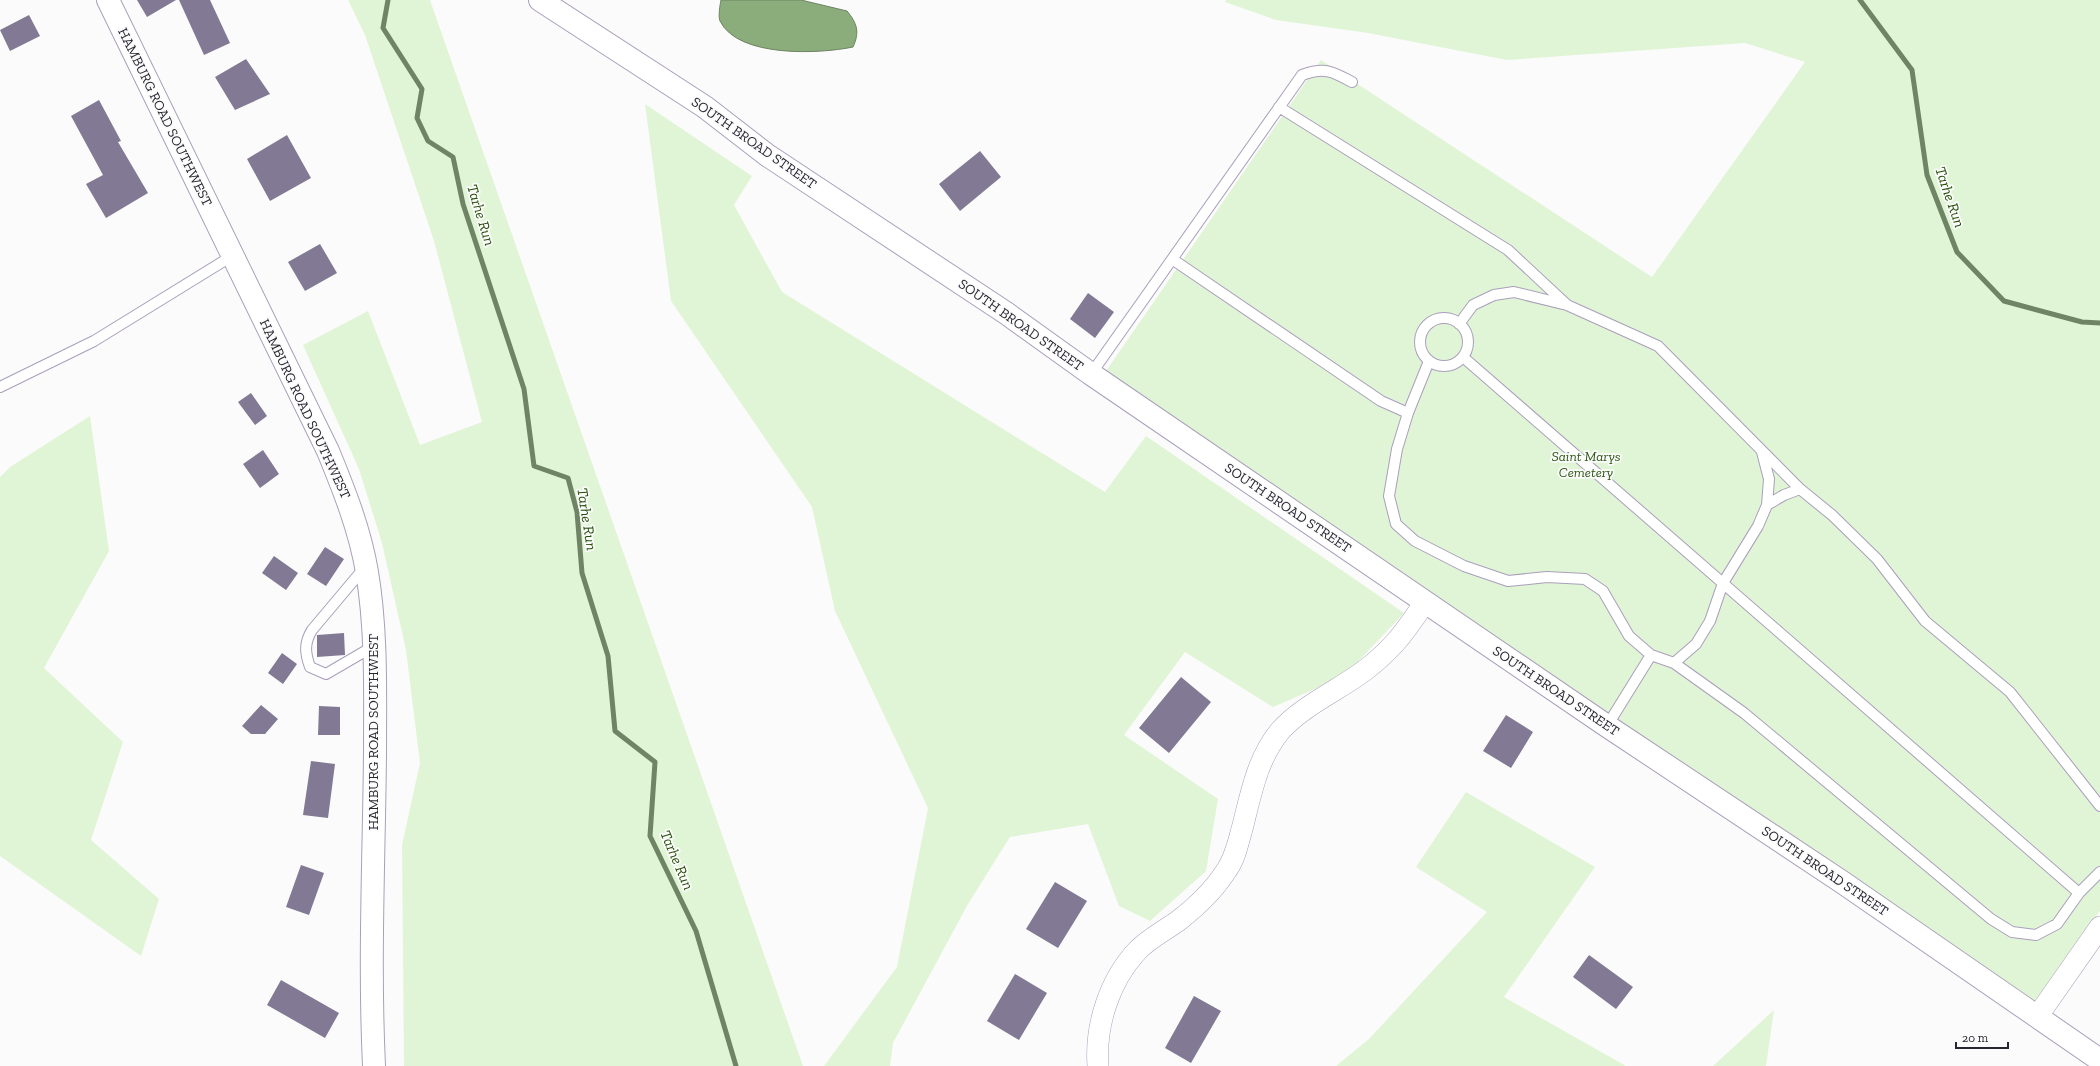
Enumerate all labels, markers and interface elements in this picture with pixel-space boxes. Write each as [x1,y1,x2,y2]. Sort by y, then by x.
street label: HAMBURG ROAD SOUTHWEST [114,25,216,209]
street label: SOUTH BROAD STREET [688,93,820,193]
water label: Tarhe Run [1931,164,1969,230]
water label: Tarhe Run [463,182,499,248]
street label: SOUTH BROAD STREET [955,275,1087,375]
street label: HAMBURG ROAD SOUTHWEST [256,316,354,502]
park label: Saint Marys Cemetery [1551,448,1621,481]
street label: SOUTH BROAD STREET [1222,459,1355,557]
water label: Tarhe Run [573,486,601,552]
street label: HAMBURG ROAD SOUTHWEST [365,633,382,830]
street label: SOUTH BROAD STREET [1490,642,1623,740]
street label: SOUTH BROAD STREET [1759,822,1892,920]
water label: Tarhe Run [656,827,698,893]
scale bar [1956,1024,2008,1050]
text: 20 m [1962,1031,1989,1045]

